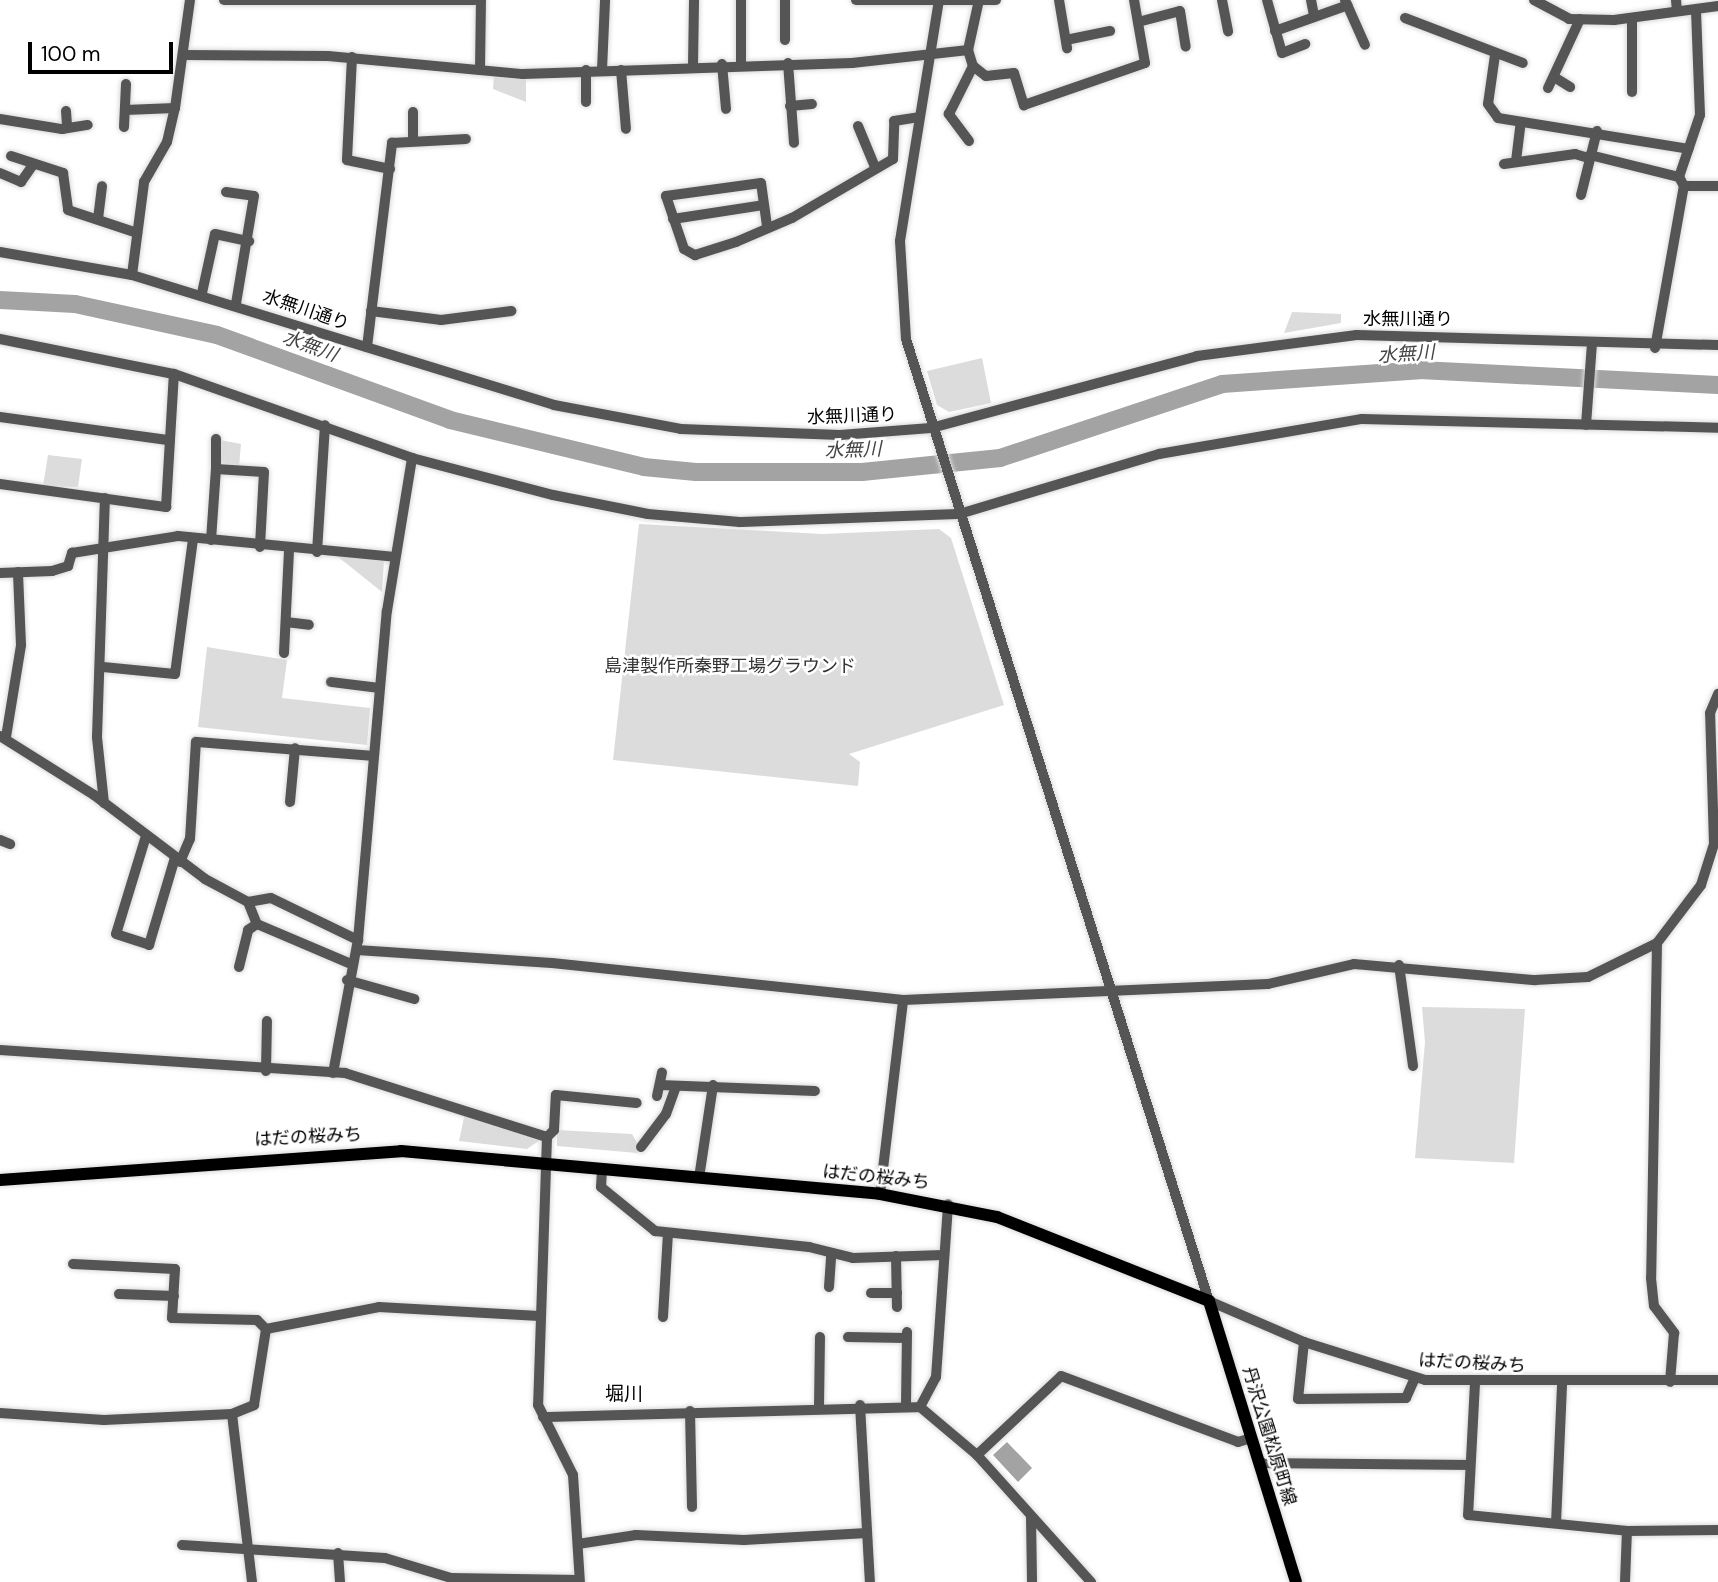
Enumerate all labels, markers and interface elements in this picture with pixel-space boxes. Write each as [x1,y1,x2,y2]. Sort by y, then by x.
scale bar [32,28,177,72]
text: 100 m [41,40,101,68]
street label: 水無川通り [260,285,352,335]
street label: 水無川通り [1363,308,1453,330]
water label: 水無川 [279,326,341,366]
water label: 水無川 [1377,341,1435,367]
street label: 水無川通り [807,404,897,428]
water label: 水無川 [824,438,882,462]
park label: 島津製作所秦野工場グラウンド [604,655,856,677]
street label: はだの桜みち [254,1123,362,1151]
street label: はだの桜みち [821,1161,931,1193]
street label: はだの桜みち [1418,1349,1526,1377]
street label: 丹沢公園松原町線 [1238,1364,1300,1508]
district label: 堀川 [605,1383,643,1405]

